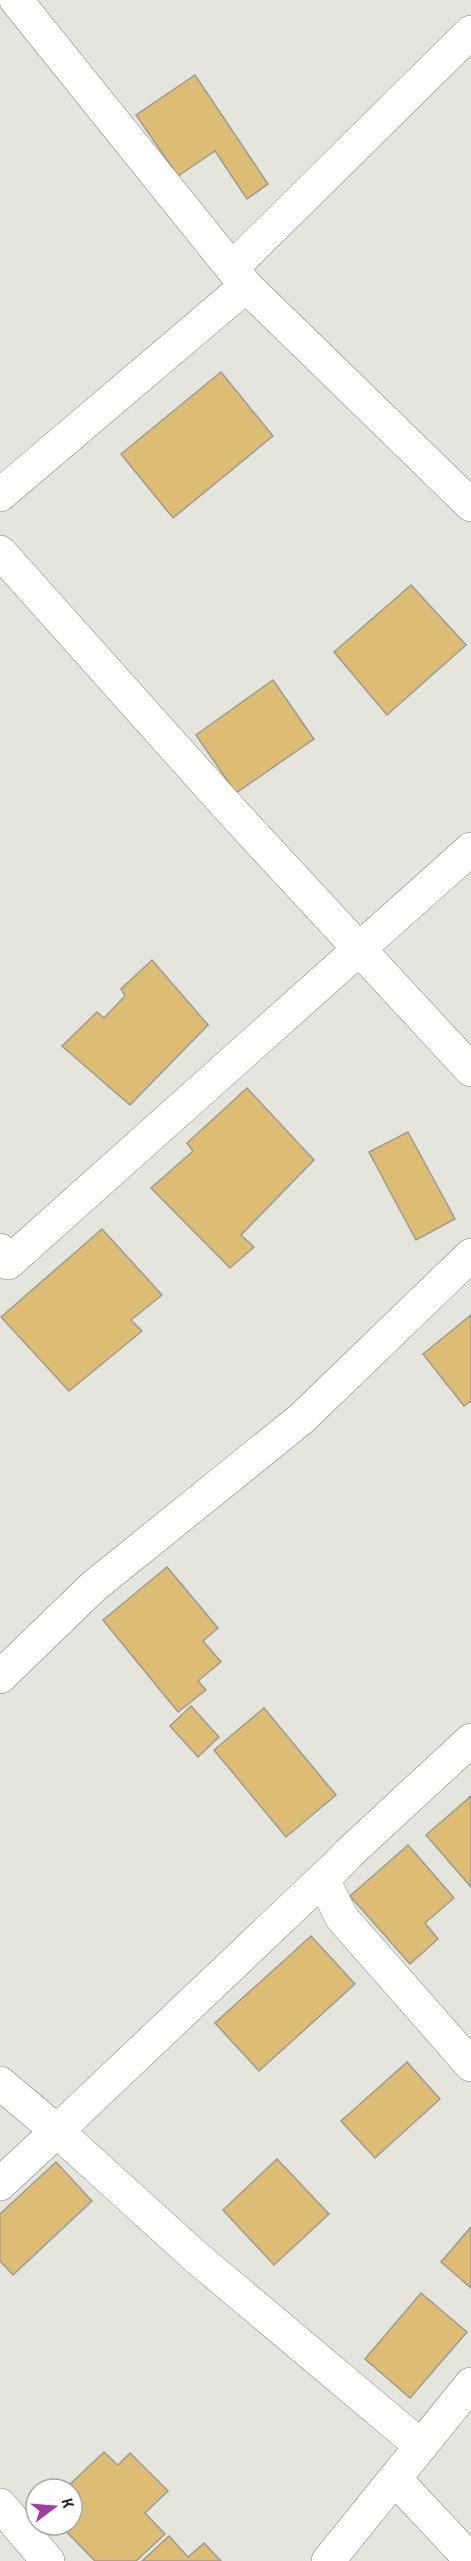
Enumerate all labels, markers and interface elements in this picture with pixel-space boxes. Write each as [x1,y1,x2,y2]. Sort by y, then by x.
north arrow [24,2477,84,2537]
text: K [56,2495,81,2511]

